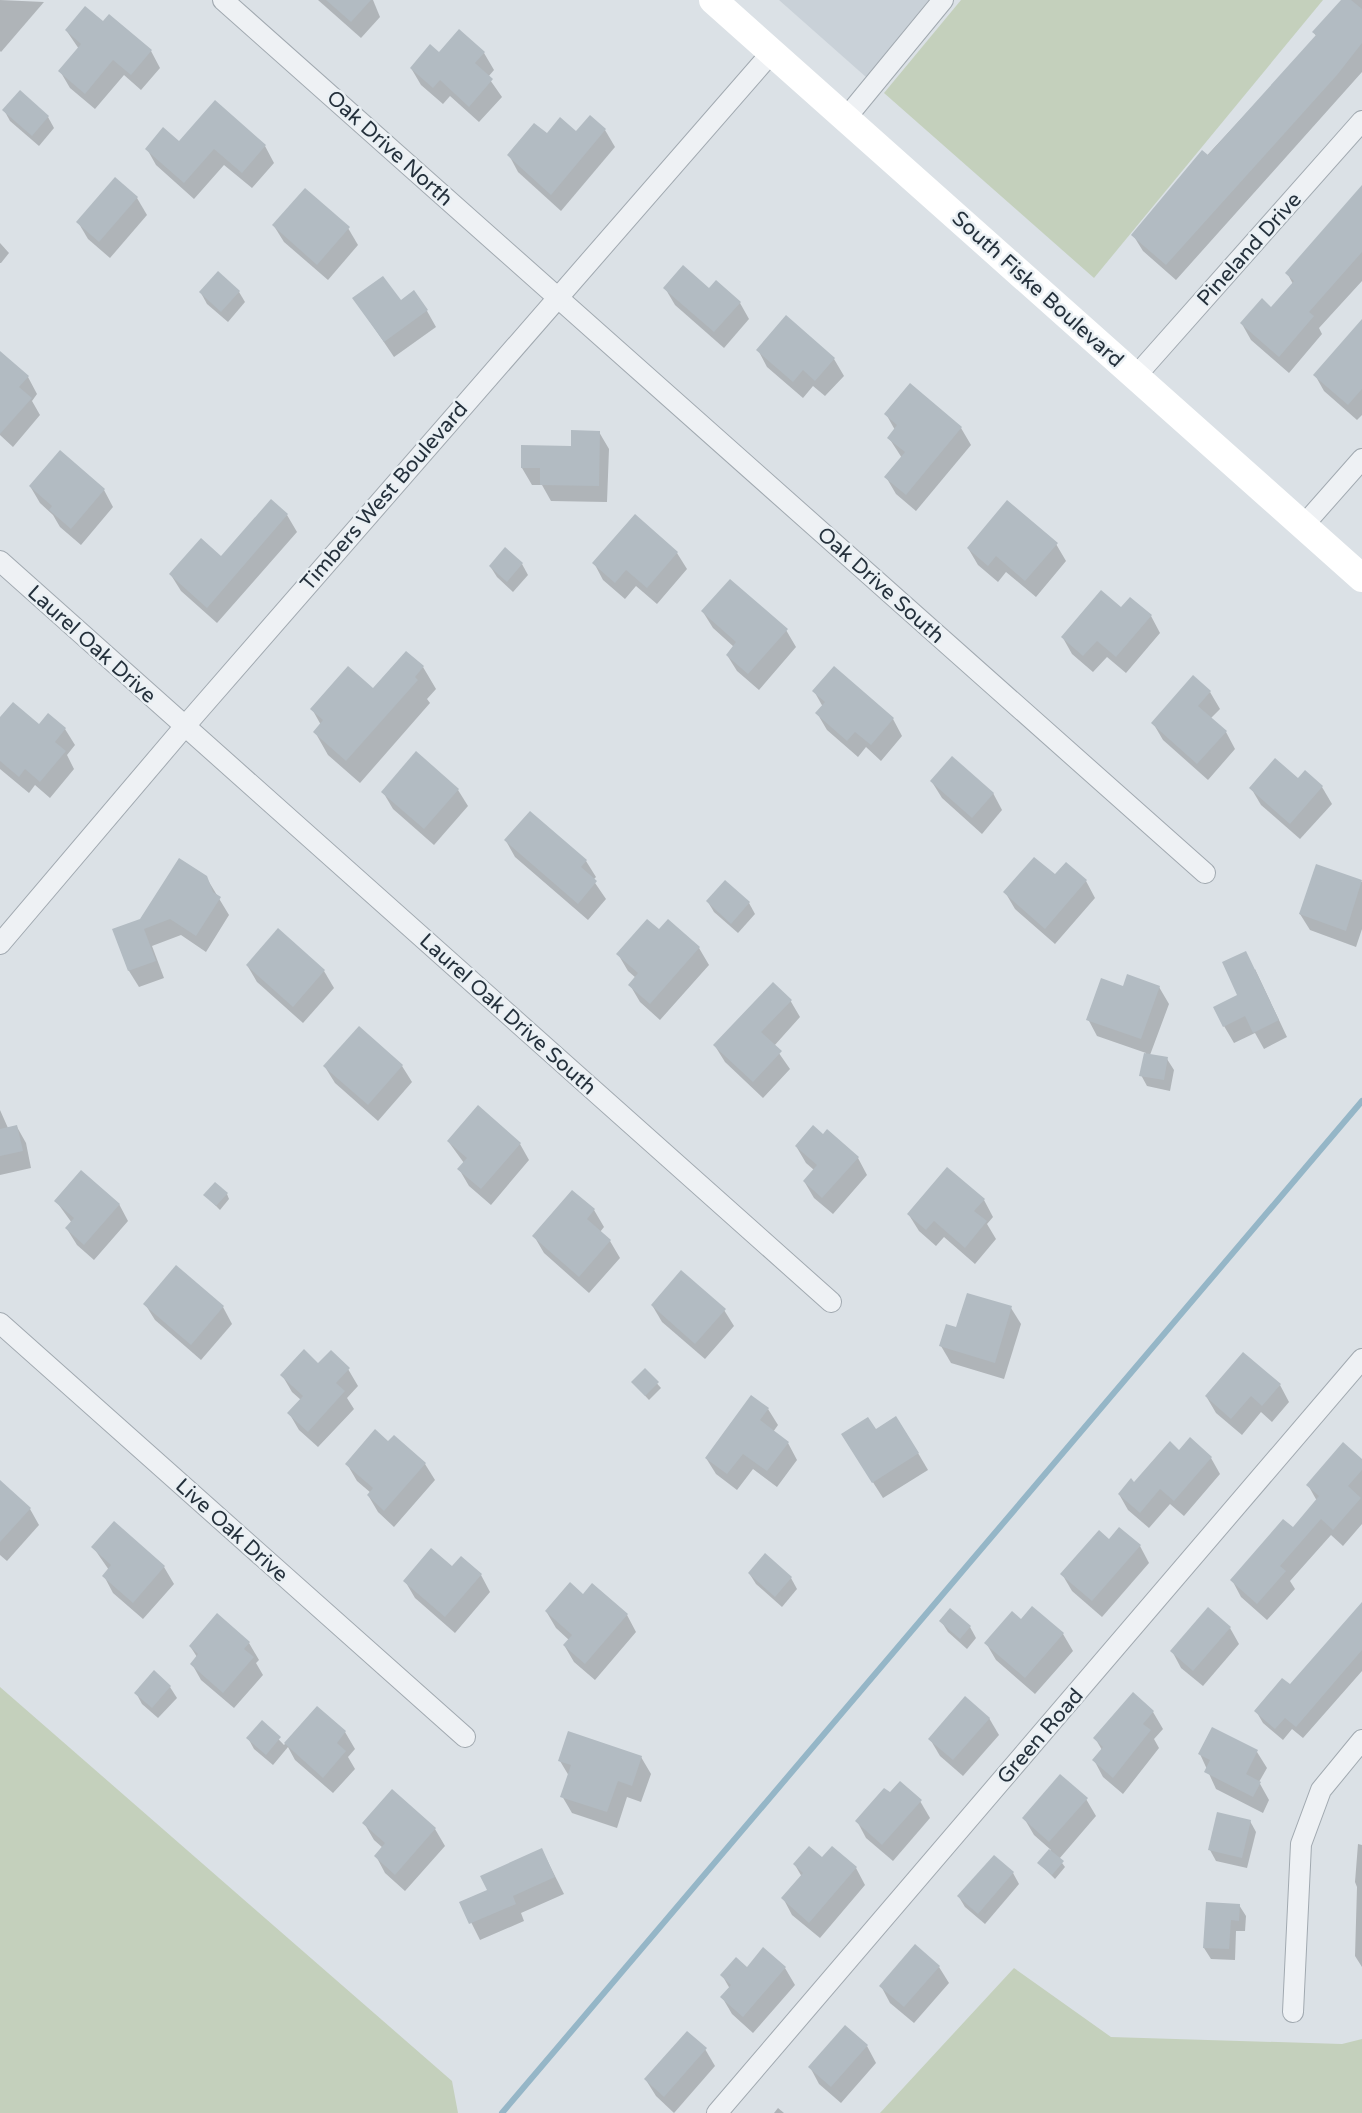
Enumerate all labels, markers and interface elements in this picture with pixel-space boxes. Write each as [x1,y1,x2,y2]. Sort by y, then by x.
street label: Oak Drive North [322,85,458,212]
street label: Pineland Drive [1192,187,1307,311]
street label: South Fiske Boulevard [947,206,1129,373]
street label: Timbers West Boulevard [295,397,473,596]
street label: Oak Drive South [812,522,949,649]
street label: Laurel Oak Drive [22,580,161,709]
street label: Laurel Oak Drive South [414,928,601,1100]
street label: Live Oak Drive [170,1473,293,1588]
street label: Green Road [992,1683,1089,1789]

